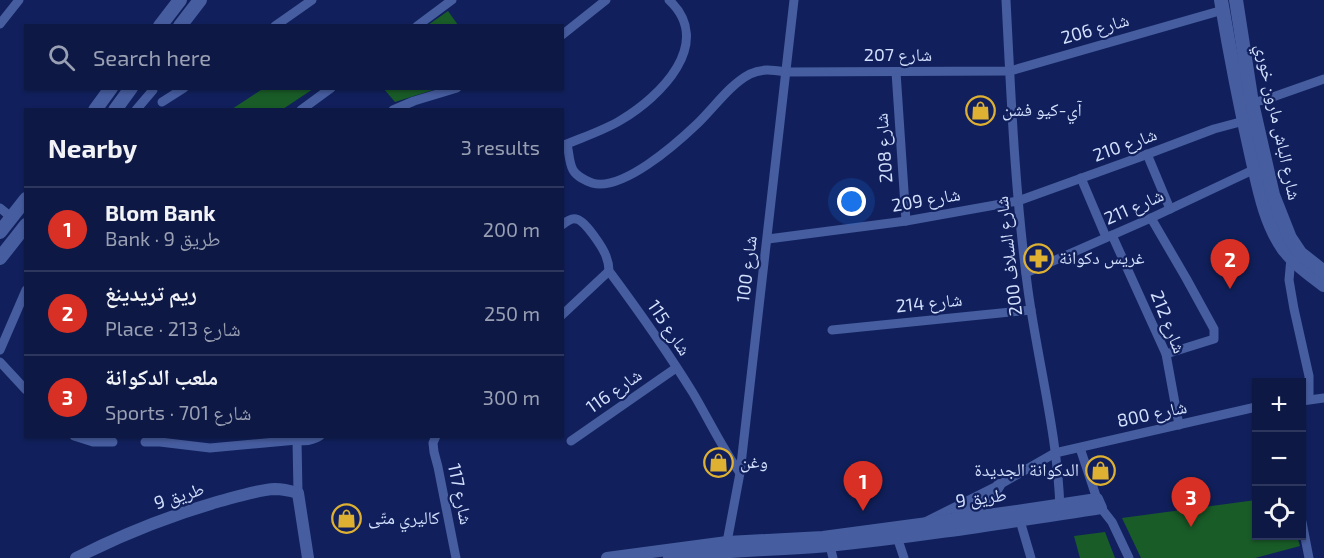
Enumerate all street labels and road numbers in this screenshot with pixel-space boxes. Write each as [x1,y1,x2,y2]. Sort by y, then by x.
street label: شارع 206 [1058,8,1131,49]
street label: شارع الباش مارون خوري [1247,42,1306,203]
street label: شارع 207 [864,43,932,66]
street label: شارع 208 [870,112,897,184]
street label: شارع 210 [1090,122,1160,167]
street label: شارع 209 [890,182,962,217]
street label: شارع 211 [1100,183,1167,230]
street label: 200 شارع السلاف [990,195,1027,317]
street label: شارع 100 [731,234,762,304]
street label: شارع 212 [1146,287,1191,357]
street label: شارع 214 [895,288,963,317]
street label: شارع 115 [642,295,696,360]
street label: شارع 116 [581,363,646,418]
street label: 800 شارع [1115,395,1189,432]
street label: شارع 117 [443,461,478,527]
street label: طريق 9 [151,477,207,514]
street label: 9 طريق [954,483,1008,512]

